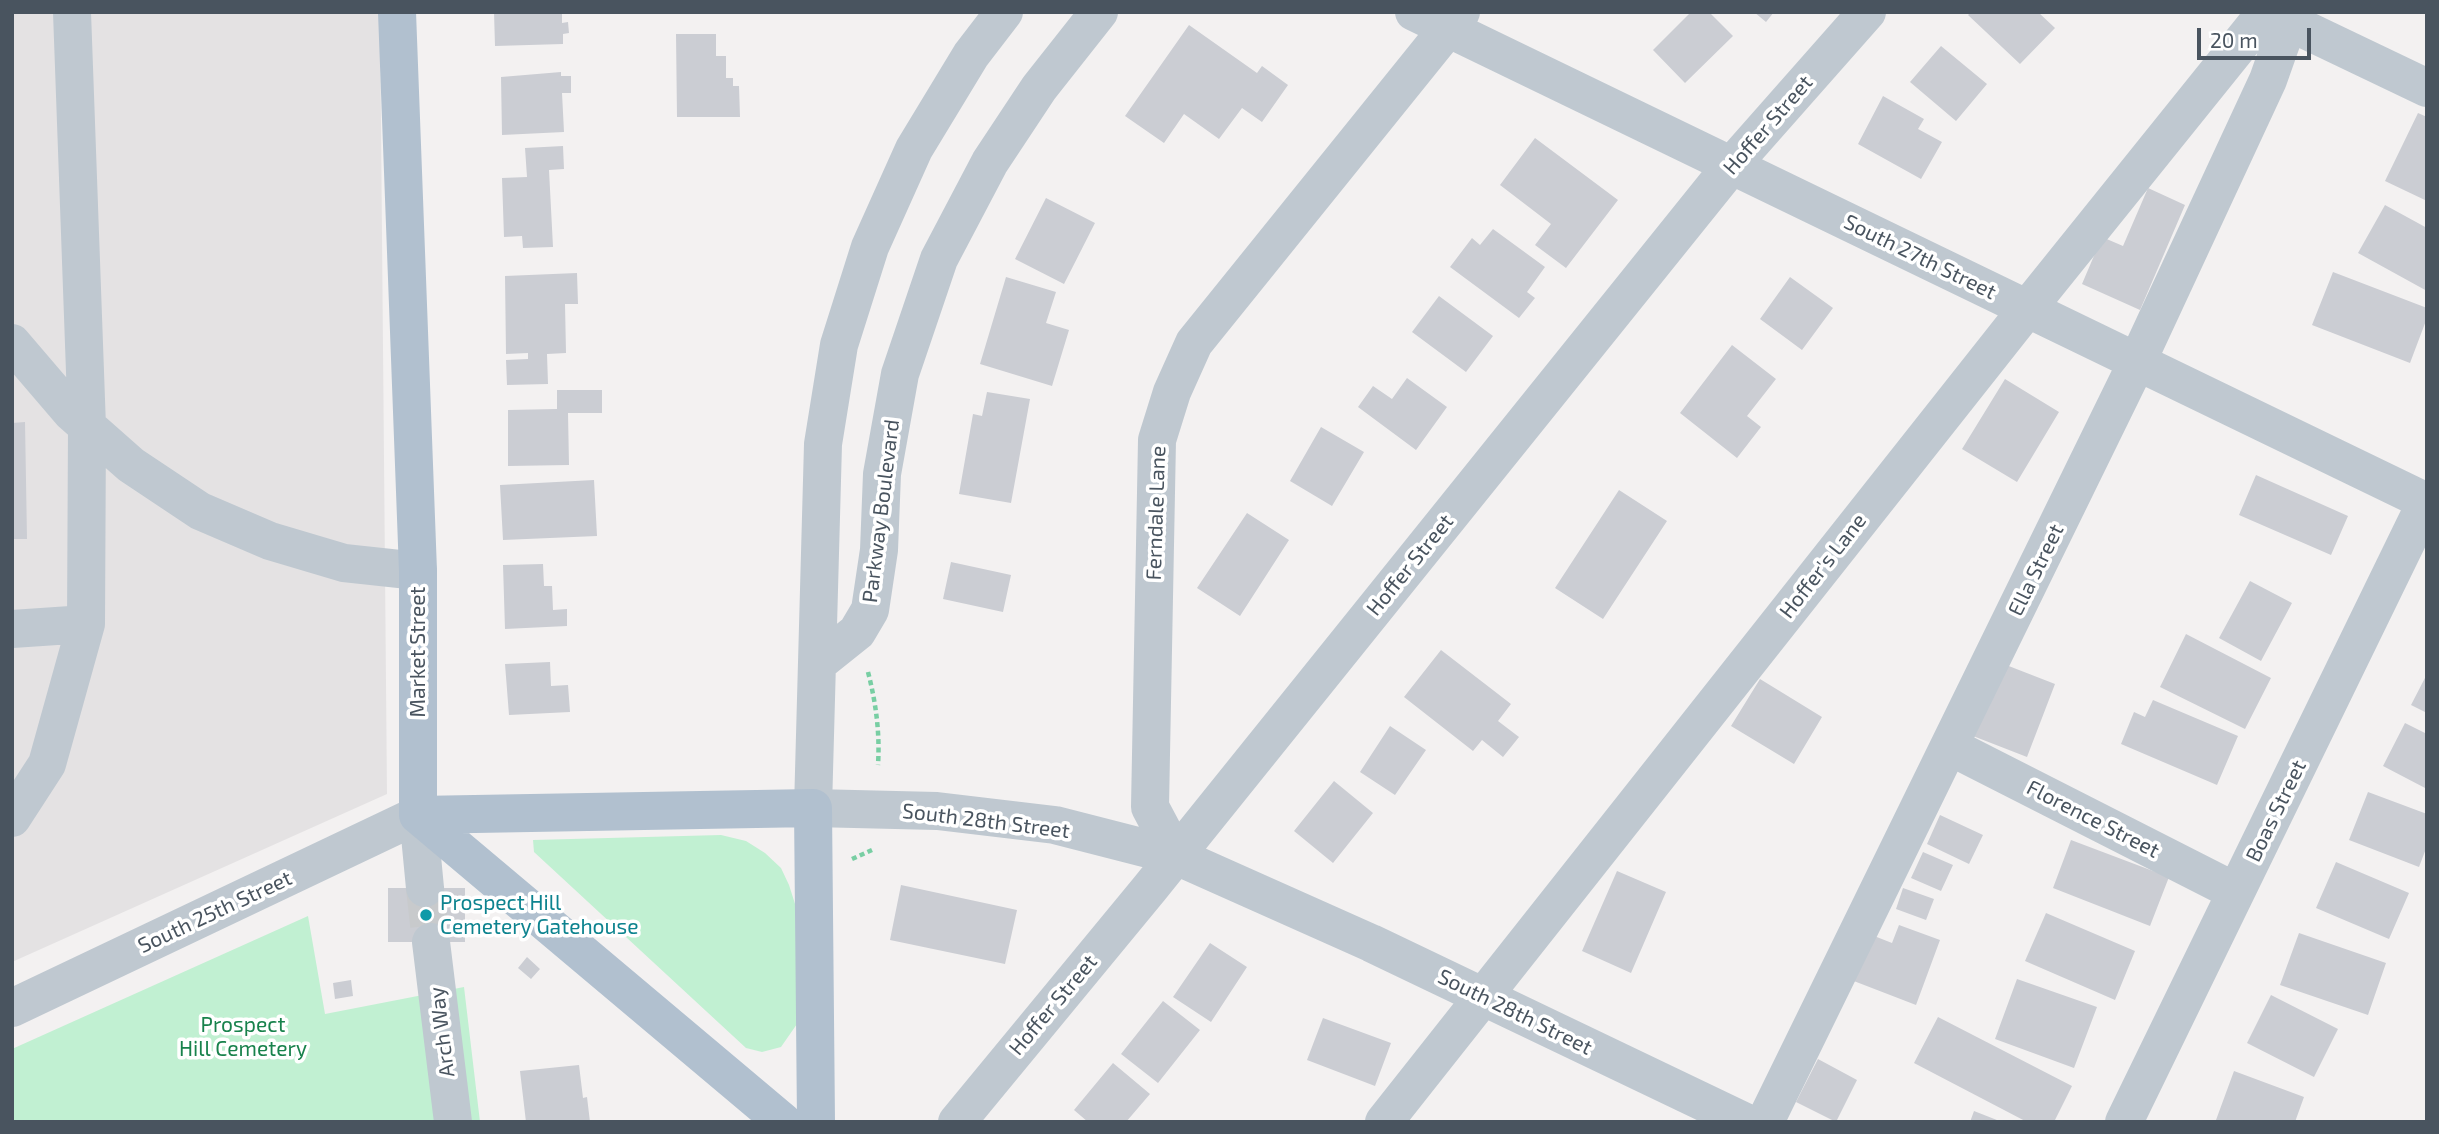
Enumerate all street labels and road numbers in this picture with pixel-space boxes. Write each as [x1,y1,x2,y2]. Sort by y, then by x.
street label: Hoffer Street [1718,70,1818,180]
street label: South 27th Street [1840,209,2000,305]
street label: Parkway Boulevard [857,418,905,604]
street label: Ferndale Lane [1141,445,1171,581]
street label: Hoffer Street [1361,509,1459,621]
street label: Hoffer's Lane [1774,509,1872,623]
street label: Ella Street [2003,520,2069,620]
street label: Market Street [405,586,431,718]
street label: Boas Street [2241,756,2311,866]
street label: Florence Street [2022,775,2164,863]
street label: South 28th Street [901,798,1071,844]
street label: South 25th Street [134,865,296,959]
street label: Hoffer Street [1004,950,1102,1060]
street label: South 28th Street [1434,964,1596,1060]
street label: Arch Way [424,985,460,1079]

